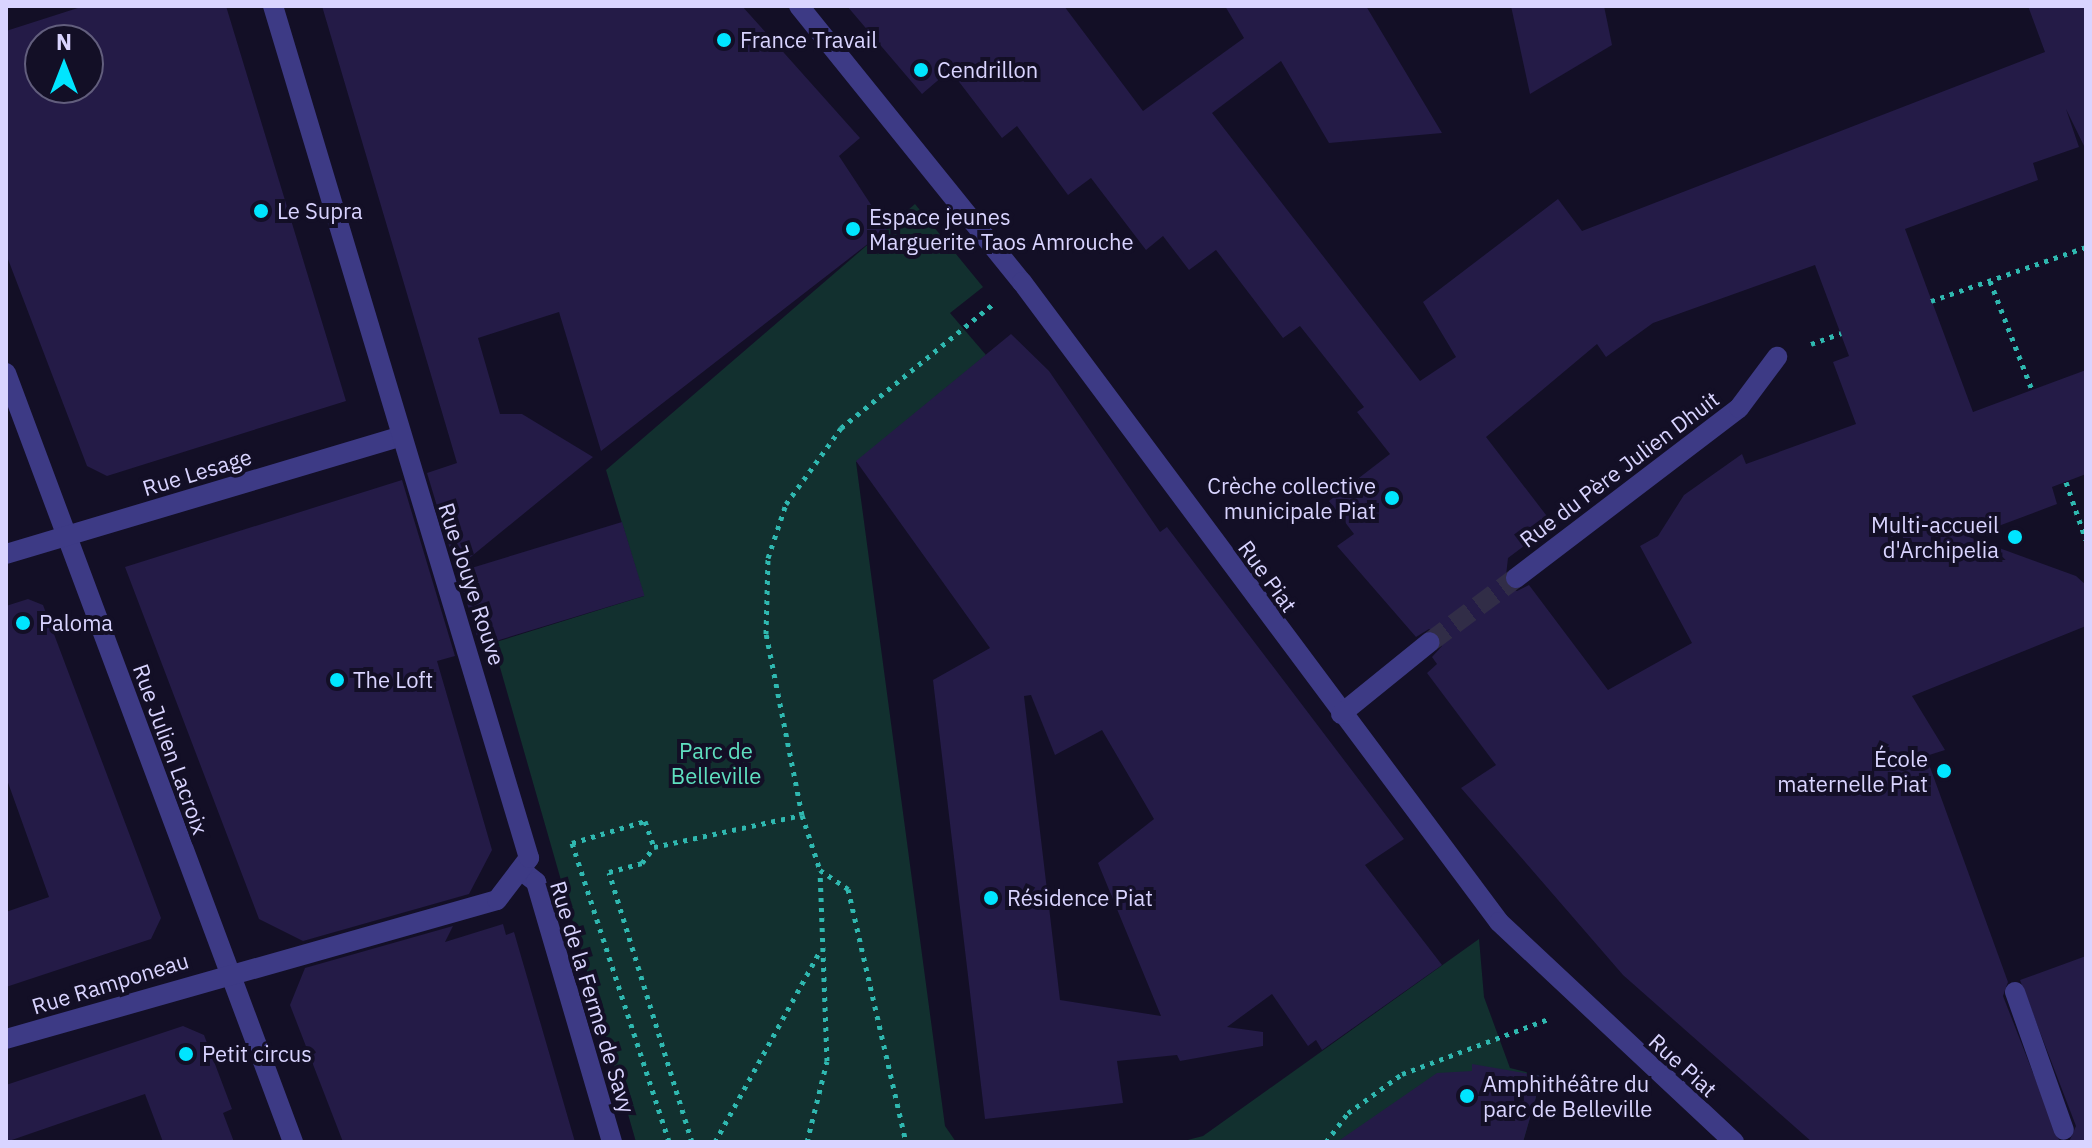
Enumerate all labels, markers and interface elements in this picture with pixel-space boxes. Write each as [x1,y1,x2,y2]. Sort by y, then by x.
north arrow [24,24,104,104]
text: N [56,27,72,56]
place label: France Travail [740,27,877,53]
marker: France Travail [715,31,733,49]
place label: Cendrillon [937,57,1038,83]
marker: Cendrillon [912,61,930,79]
place label: Le Supra [277,198,363,224]
marker: Le Supra [252,202,270,220]
place label: Espace jeunes Marguerite Taos Amrouche [869,203,1134,254]
marker: Espace jeunes Marguerite Taos Amrouche [844,220,862,238]
street label: Rue du Père Julien Dhuit [1514,386,1724,552]
street label: Rue Lesage [139,443,255,501]
place label: Crèche collective municipale Piat [1207,472,1376,524]
marker: Crèche collective municipale Piat [1383,489,1401,507]
street label: Rue Jouye Rouve [433,499,511,669]
place label: Multi-accueil d'Archipelia [1871,511,1999,562]
marker: Multi-accueil d'Archipelia [2006,528,2024,546]
street label: Rue Piat [1233,535,1303,617]
place label: Paloma [39,610,113,636]
marker: Paloma [14,614,32,632]
street label: Rue Julien Lacroix [128,660,214,838]
place label: The Loft [353,667,433,693]
marker: The Loft [328,671,346,689]
park label: Parc de Belleville [671,737,761,788]
place label: École maternelle Piat [1777,745,1928,796]
marker: École maternelle Piat [1935,762,1953,780]
street label: Rue de la Ferme de Savy [545,878,641,1116]
place label: Résidence Piat [1007,885,1153,911]
marker: Résidence Piat [982,889,1000,907]
street label: Rue Ramponeau [28,947,192,1019]
street label: Rue Piat [1644,1028,1722,1102]
place label: Petit circus [202,1041,312,1067]
marker: Petit circus [177,1045,195,1063]
place label: Amphithéâtre du parc de Belleville [1483,1070,1652,1122]
marker: Amphithéâtre du parc de Belleville [1458,1087,1476,1105]

